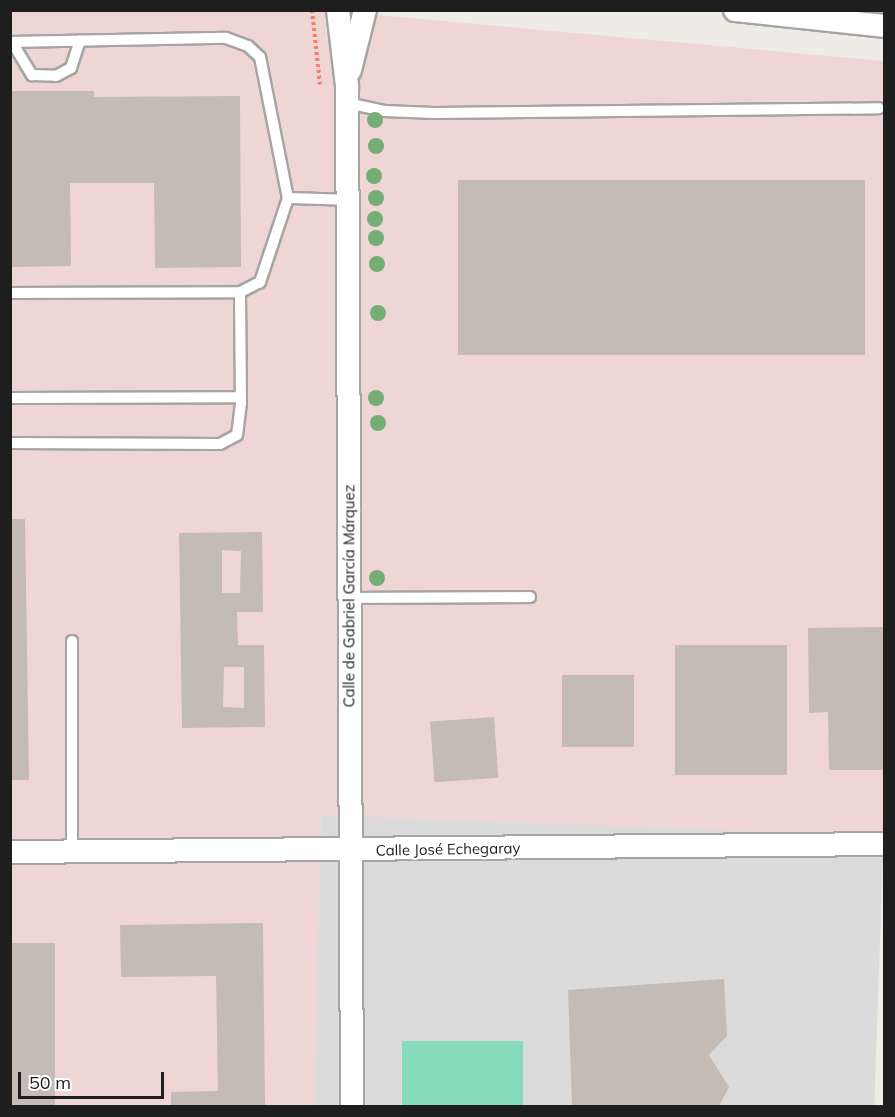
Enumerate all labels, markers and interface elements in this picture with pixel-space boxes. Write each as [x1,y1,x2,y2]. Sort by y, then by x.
street label: Calle de Gabriel García Márquez [340,485,358,707]
street label: Calle José Echegaray [376,839,520,859]
scale bar [21,1060,166,1098]
text: 50 m [29,1071,71,1094]

